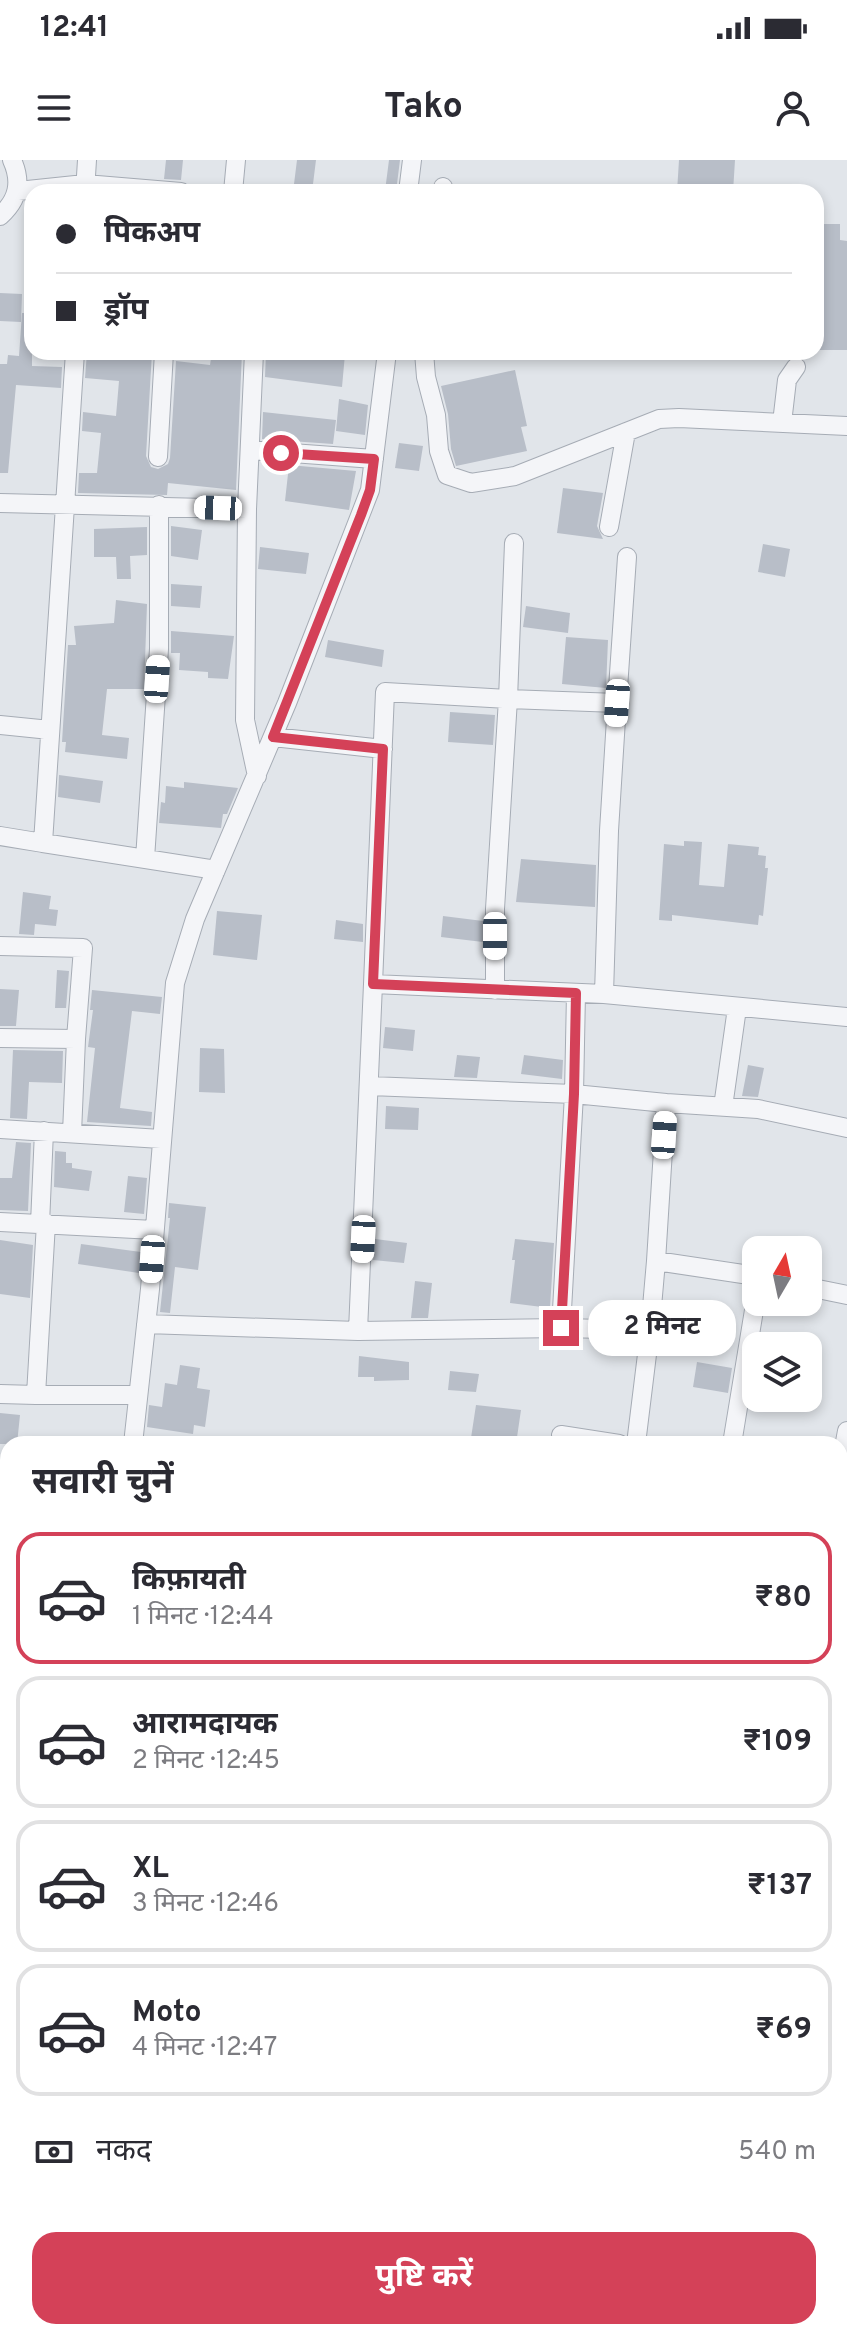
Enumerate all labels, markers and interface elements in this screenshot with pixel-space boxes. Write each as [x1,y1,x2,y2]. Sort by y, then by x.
text: 12:41 [40,10,109,47]
text: Tako [384,85,463,131]
icon: menu [32,86,76,130]
icon: person [771,86,815,130]
text: पिकअप [104,216,200,253]
text: ड्रॉप [104,293,148,330]
route start [263,435,299,471]
car [194,495,242,521]
car [143,654,171,704]
car [603,678,631,728]
car [483,912,507,960]
car [650,1110,678,1160]
car [350,1214,376,1264]
car [138,1234,166,1284]
north arrow [742,1236,822,1316]
map controls [742,1236,822,1412]
callout: 2 मिनट [589,1300,737,1356]
route end [543,1310,579,1346]
text: 2 मिनट [624,1311,700,1344]
button: layers [742,1332,822,1412]
text: सवारी चुनें [32,1461,173,1507]
icon: car [36,1562,108,1634]
text: किफ़ायती [132,1563,246,1600]
text: ₹80 [754,1580,812,1617]
text: 1 मिनट · 12:44 [132,1601,274,1634]
icon: car [36,1706,108,1778]
text: आरामदायक [132,1707,278,1744]
text: ₹109 [742,1724,812,1761]
text: 2 मिनट · 12:45 [132,1745,280,1778]
icon: car [36,1850,108,1922]
text: XL [132,1851,169,1888]
text: ₹137 [747,1868,812,1905]
text: 3 मिनट · 12:46 [132,1888,279,1921]
icon: car [36,1994,108,2066]
text: Moto [132,1995,202,2032]
text: ₹69 [755,2012,812,2049]
text: 4 मिनट · 12:47 [132,2032,277,2065]
icon: cash [32,2130,76,2174]
text: नकद [96,2134,152,2171]
text: 540 m [738,2136,816,2169]
button: पुष्टि करें [32,2232,816,2324]

